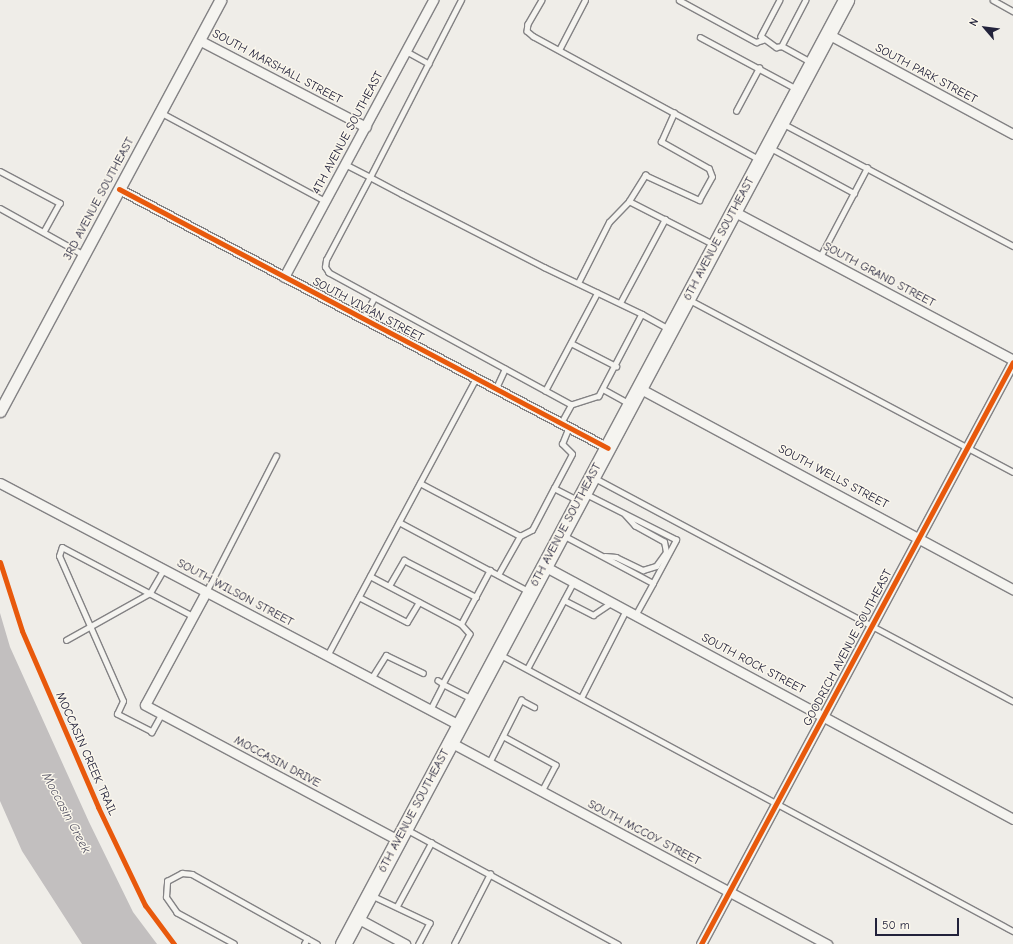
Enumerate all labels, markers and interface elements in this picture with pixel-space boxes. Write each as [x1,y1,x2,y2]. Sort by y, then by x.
north arrow [965,8,1005,48]
text: N [967,16,981,28]
street label: SOUTH MARSHALL STREET [210,27,344,107]
street label: SOUTH PARK STREET [873,41,979,107]
street label: 4TH AVENUE SOUTHEAST [309,69,387,197]
street label: 3RD AVENUE SOUTHEAST [60,135,138,263]
street label: 6TH AVENUE SOUTHEAST [680,175,758,303]
street label: SOUTH GRAND STREET [821,239,937,311]
street label: SOUTH VIVIAN STREET [310,275,426,345]
street label: SOUTH WELLS STREET [775,442,891,512]
street label: 6TH AVENUE SOUTHEAST [527,461,605,589]
street label: SOUTH WILSON STREET [174,556,296,630]
street label: GOODRICH AVENUE SOUTHEAST [800,567,896,729]
street label: SOUTH ROCK STREET [699,631,807,697]
street label: MOCCASIN CREEK TRAIL [52,690,120,818]
street label: MOCCASIN DRIVE [231,733,323,791]
street label: 6TH AVENUE SOUTHEAST [375,747,453,875]
water label: Moccasin Creek [38,770,94,856]
street label: SOUTH MCCOY STREET [585,797,703,869]
scale bar [877,910,961,936]
text: 50 m [882,918,910,932]

